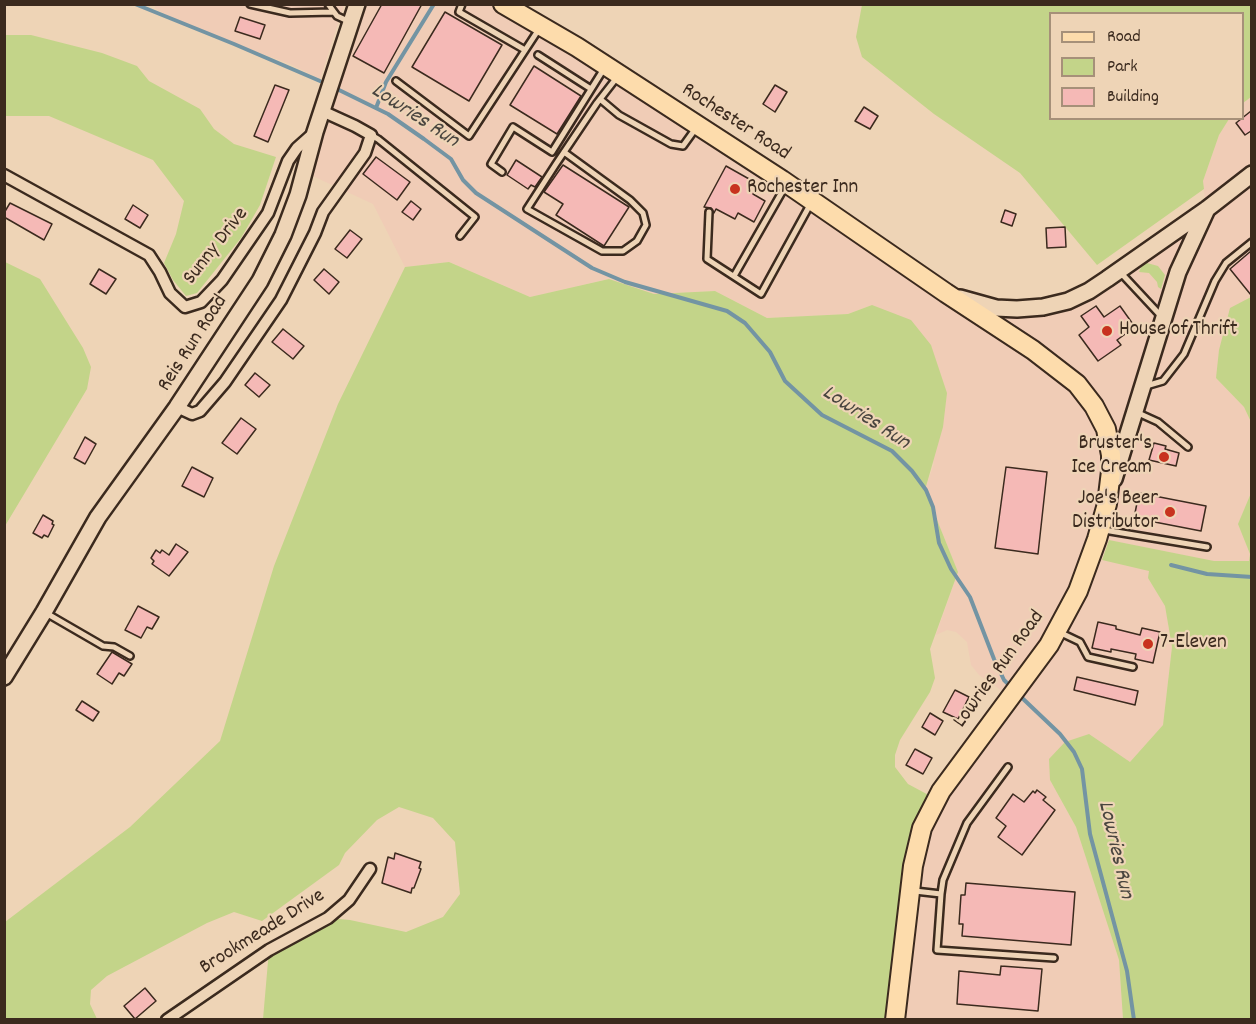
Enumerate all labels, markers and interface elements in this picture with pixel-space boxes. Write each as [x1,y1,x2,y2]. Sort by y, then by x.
legend [1049,12,1244,120]
text: Road [1107,25,1141,50]
text: Park [1107,55,1138,80]
water label: Lowries Run [365,79,463,155]
street label: Rochester Road [676,79,794,167]
text: Building [1107,85,1159,110]
place label: Rochester Inn [747,176,858,202]
marker: Rochester Inn [728,182,742,196]
street label: Sunny Drive [179,203,255,291]
street label: Reis Run Road [153,291,235,397]
place label: House of Thrift [1119,318,1237,344]
marker: House of Thrift [1100,324,1114,338]
water label: Lowries Run [816,381,914,457]
place label: Bruster's Ice Cream [1071,432,1152,482]
marker: Bruster's Ice Cream [1157,450,1171,464]
place label: Joe's Beer Distributor [1072,487,1158,537]
marker: Joe's Beer Distributor [1163,505,1177,519]
street label: Lowries Run Road [949,606,1051,734]
place label: 7-Eleven [1160,631,1227,657]
marker: 7-Eleven [1141,637,1155,651]
water label: Lowries Run [1090,799,1138,901]
street label: Brookmeade Drive [196,884,330,982]

